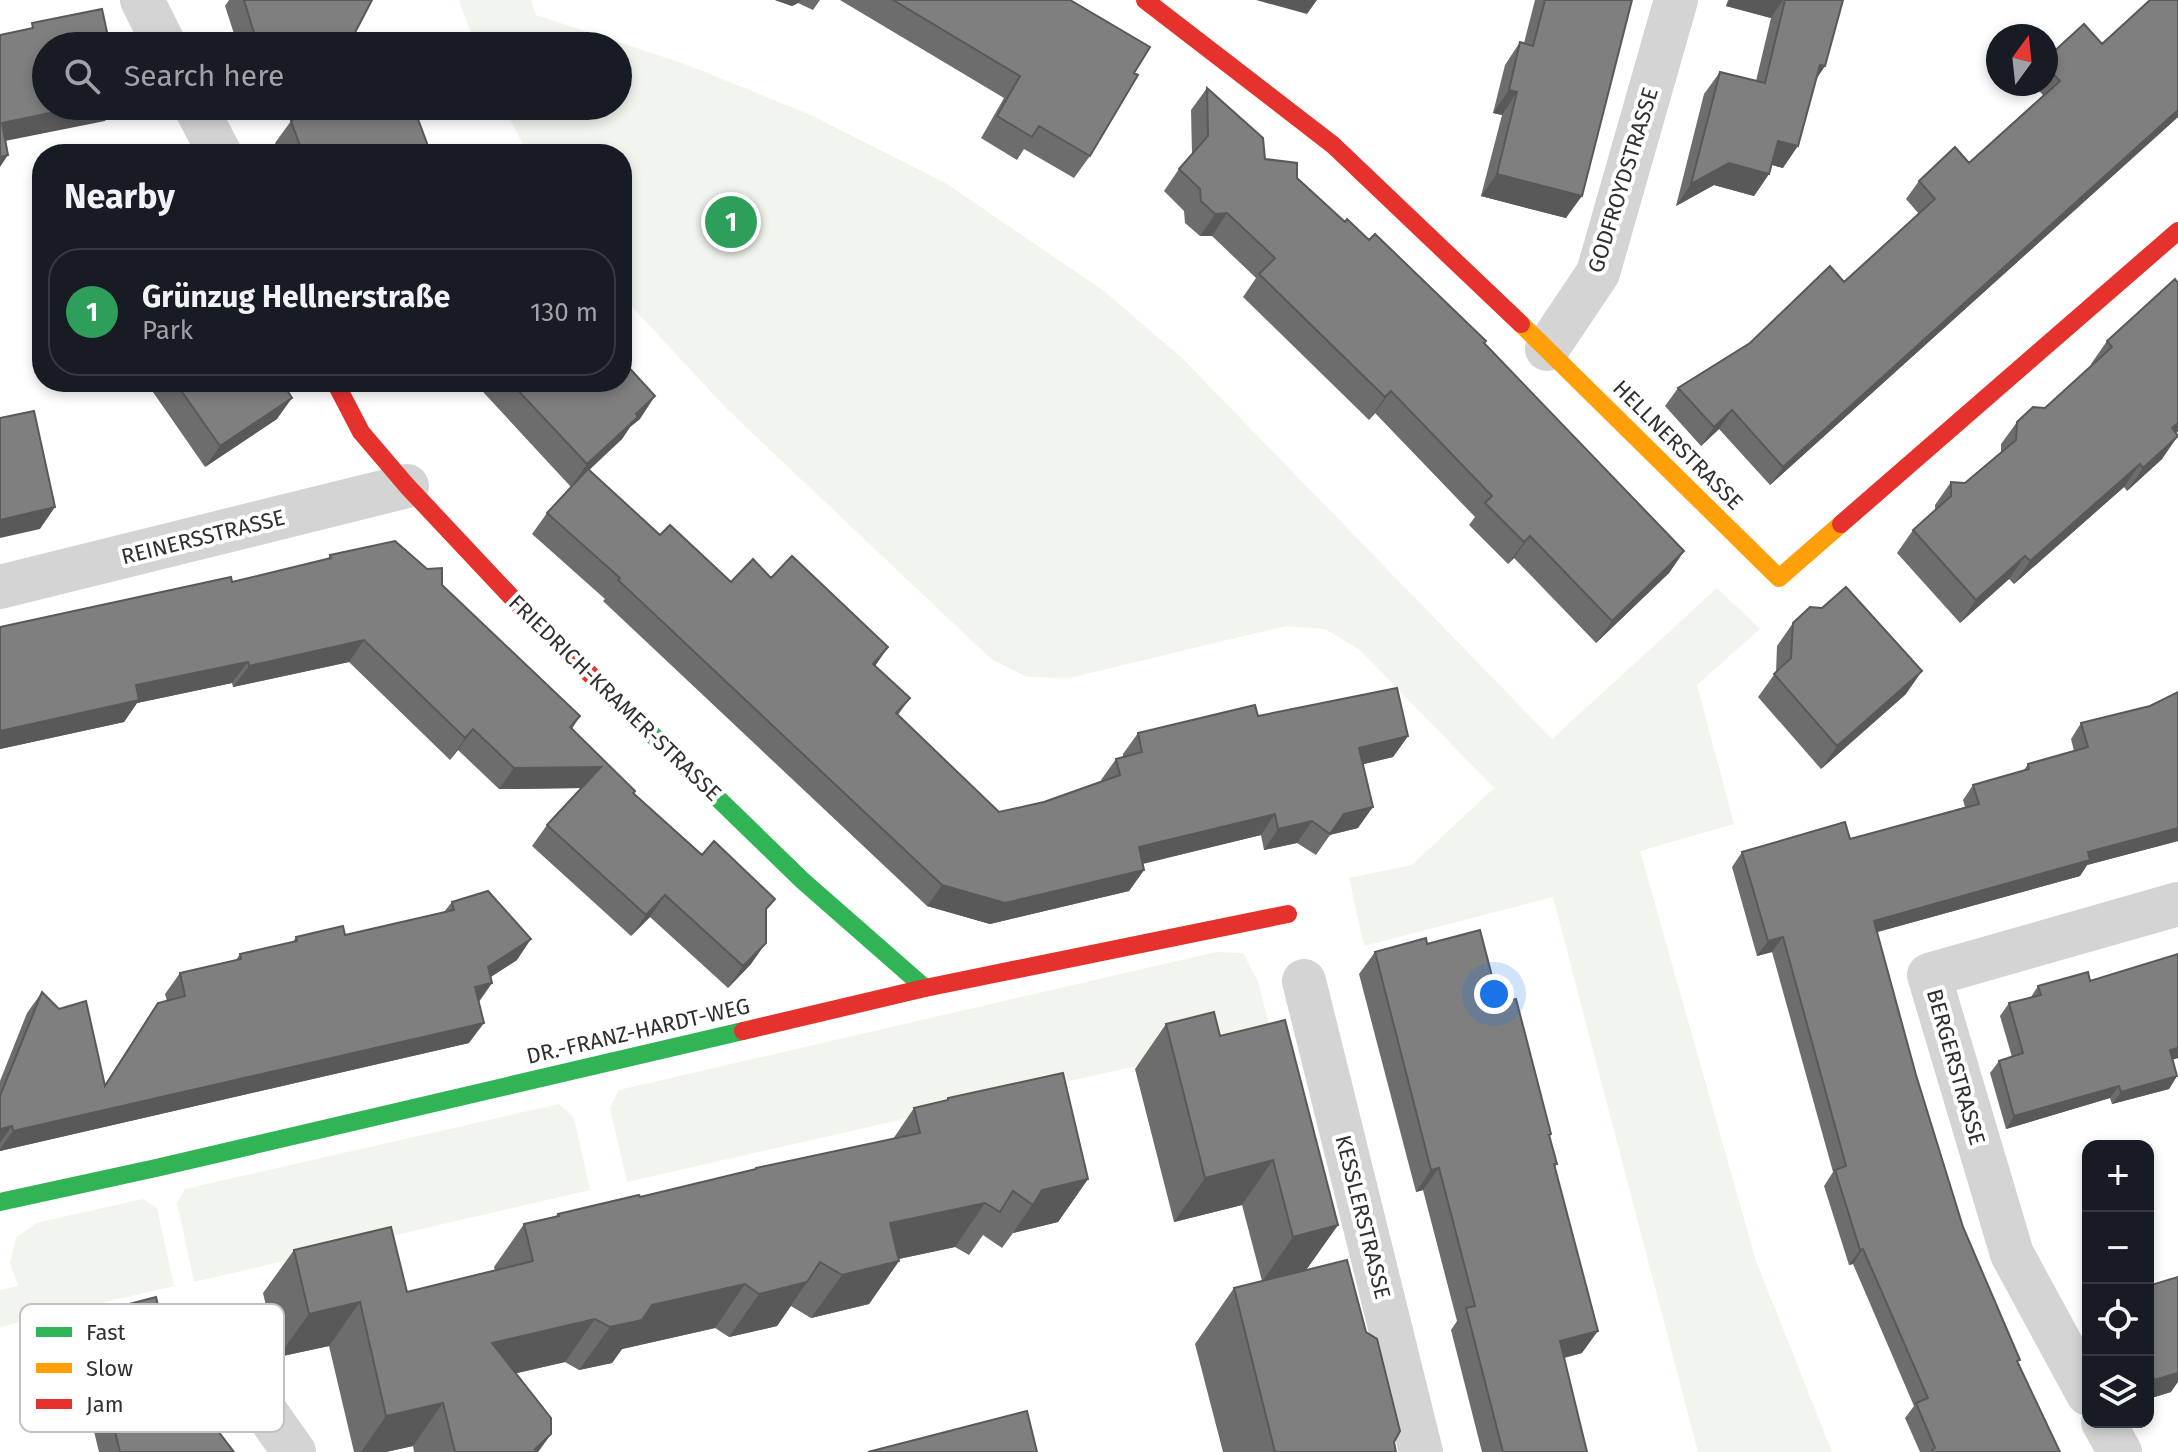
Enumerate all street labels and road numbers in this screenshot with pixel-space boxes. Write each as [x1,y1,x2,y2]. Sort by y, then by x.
street label: GODFROYDSTRASSE [1582,84,1664,276]
street label: HELLNERSTRASSE [1607,374,1749,516]
street label: REINERSSTRASSE [118,504,288,570]
street label: FRIEDRICH-KRAMER-STRASSE [503,589,727,807]
street label: BERGERSTRASSE [1921,986,1991,1148]
street label: DR.-FRANZ-HARDT-WEG [524,992,752,1070]
street label: KESSLERSTRASSE [1330,1132,1396,1302]

